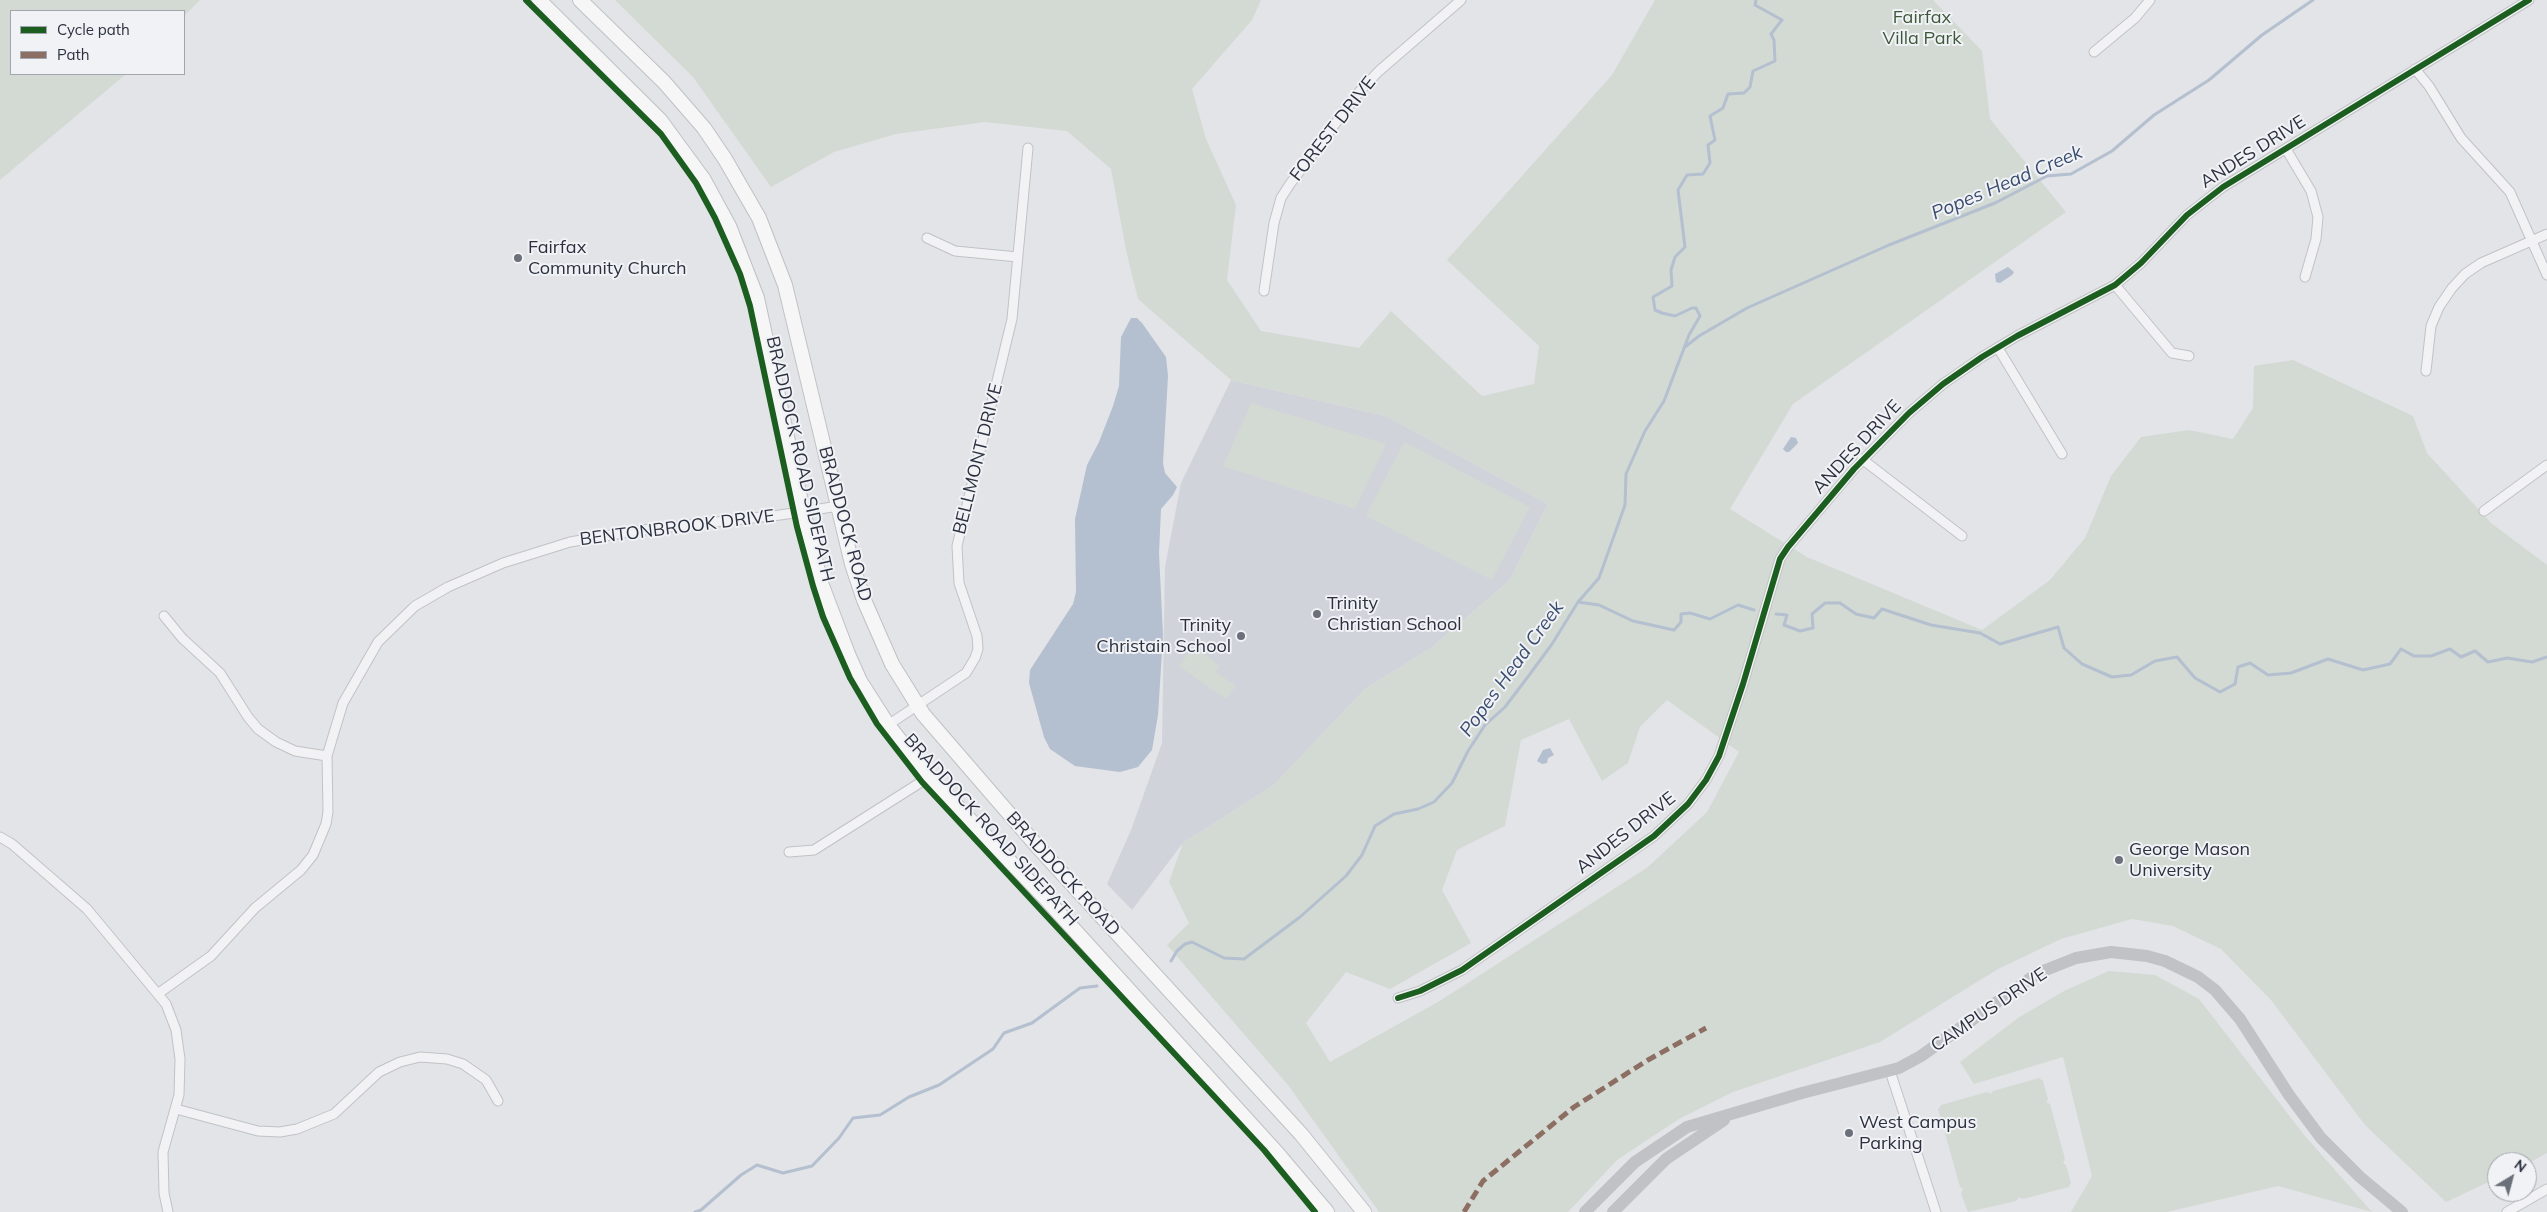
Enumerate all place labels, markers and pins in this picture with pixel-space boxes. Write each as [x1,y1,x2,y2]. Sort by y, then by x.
place label: Fairfax Community Church [528,237,687,280]
marker: Fairfax Community Church [512,252,524,264]
place label: Trinity Christian School [1327,593,1462,636]
marker: Trinity Christian School [1311,608,1323,620]
place label: Trinity Christain School [1096,615,1231,658]
marker: Trinity Christain School [1235,630,1247,642]
place label: George Mason University [2129,839,2250,882]
marker: George Mason University [2113,854,2125,866]
place label: West Campus Parking [1859,1112,1976,1154]
marker: West Campus Parking [1843,1127,1855,1139]

